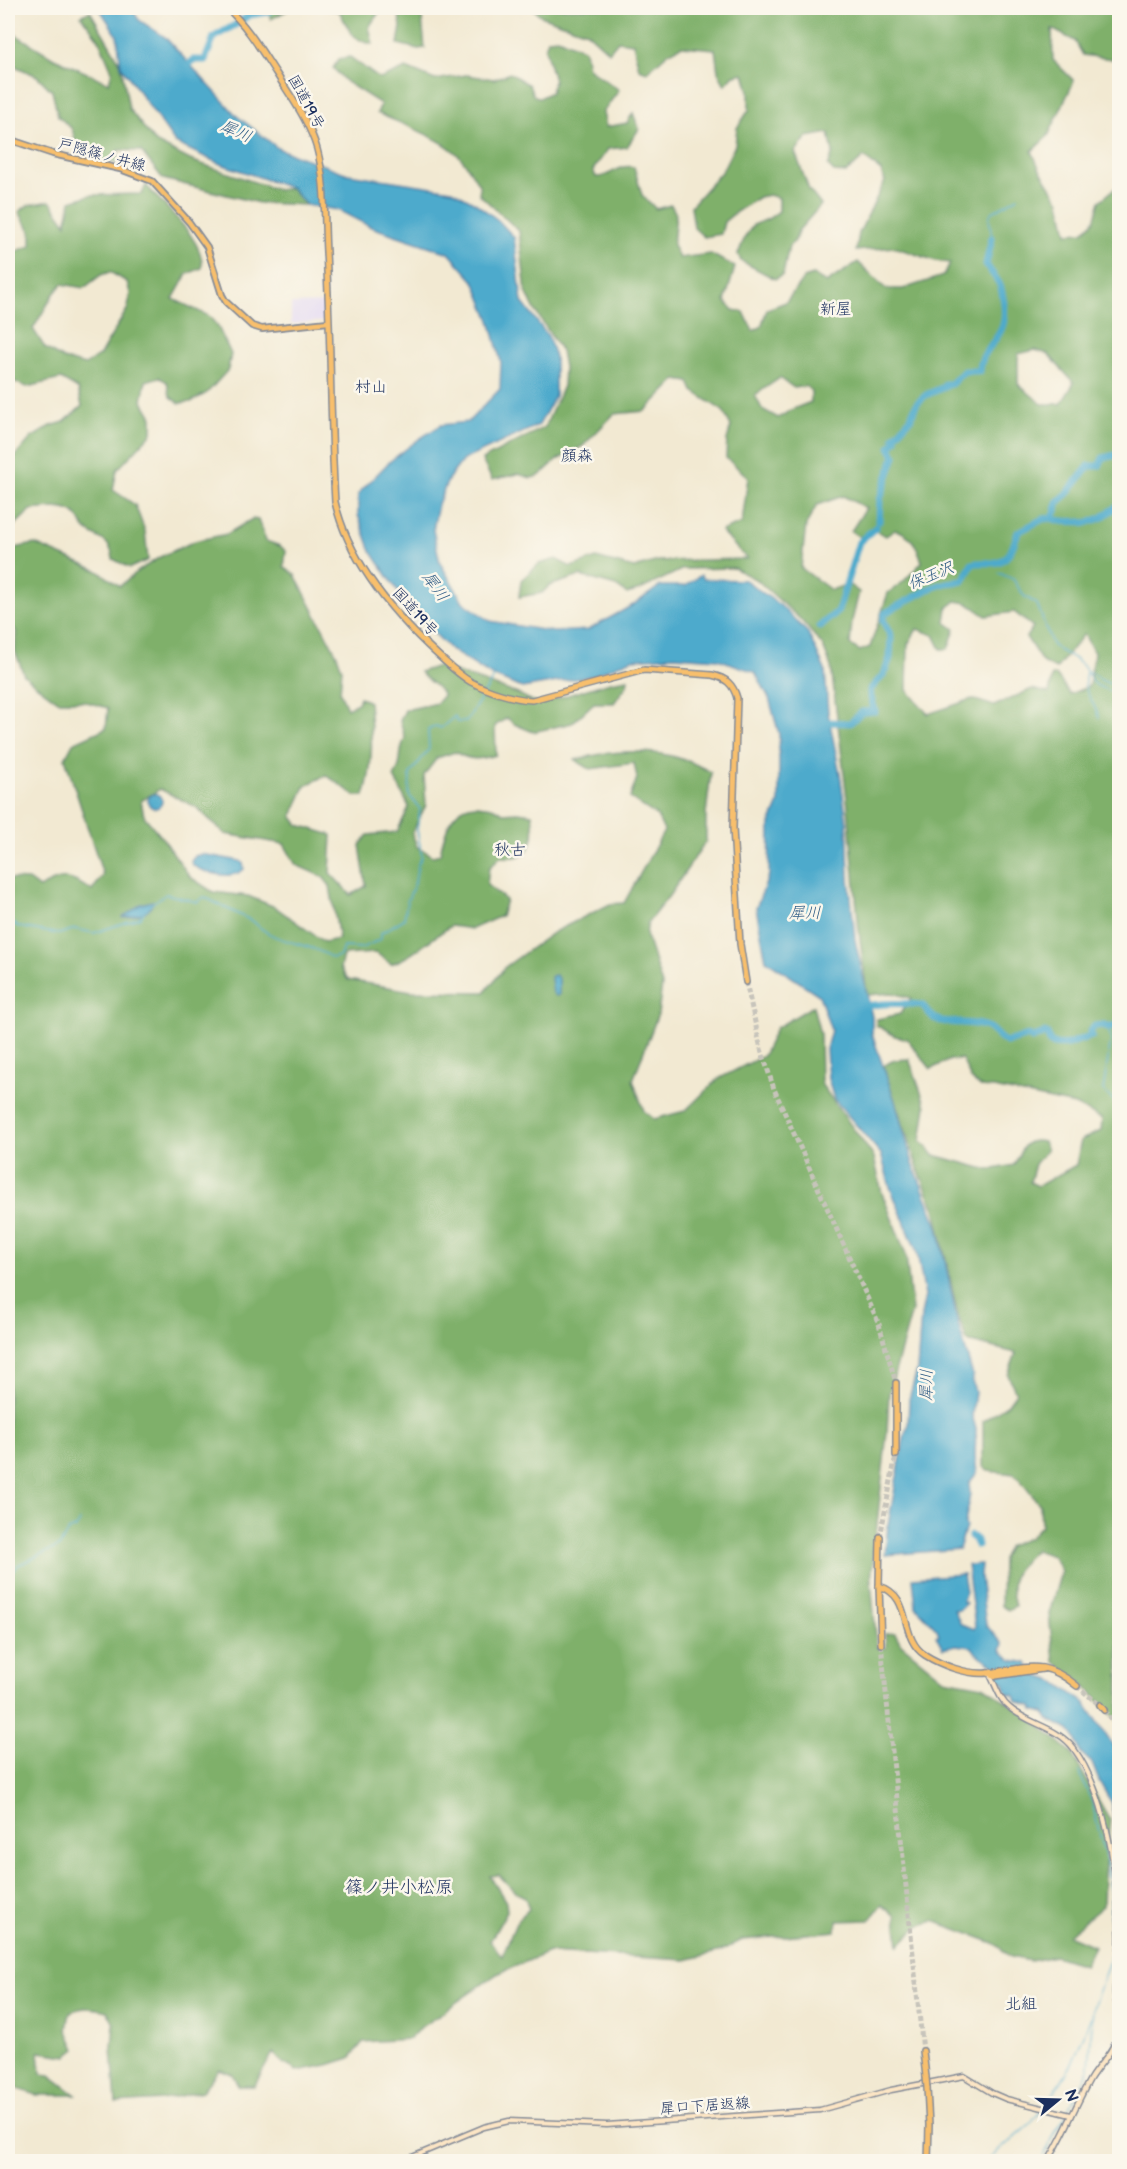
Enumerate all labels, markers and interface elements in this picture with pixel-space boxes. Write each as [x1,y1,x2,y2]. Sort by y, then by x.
street label: 国道19号 [283,71,329,133]
water label: 犀川 [218,117,254,147]
street label: 戸隠篠ノ井線 [56,134,148,176]
district label: 新屋 [820,300,852,319]
district label: 村山 [355,378,387,397]
district label: 顔森 [561,447,593,466]
water label: 保玉沢 [905,558,958,594]
water label: 犀川 [418,568,452,606]
street label: 国道19号 [388,584,442,640]
district label: 秋古 [494,841,526,860]
water label: 犀川 [789,904,821,923]
water label: 犀川 [917,1369,937,1401]
district label: 篠ノ井小松原 [345,1877,453,1898]
district label: 北組 [1005,1995,1037,2014]
north arrow [1028,2070,1088,2130]
text: N [1060,2087,1082,2104]
street label: 犀口下居返線 [659,2093,751,2119]

